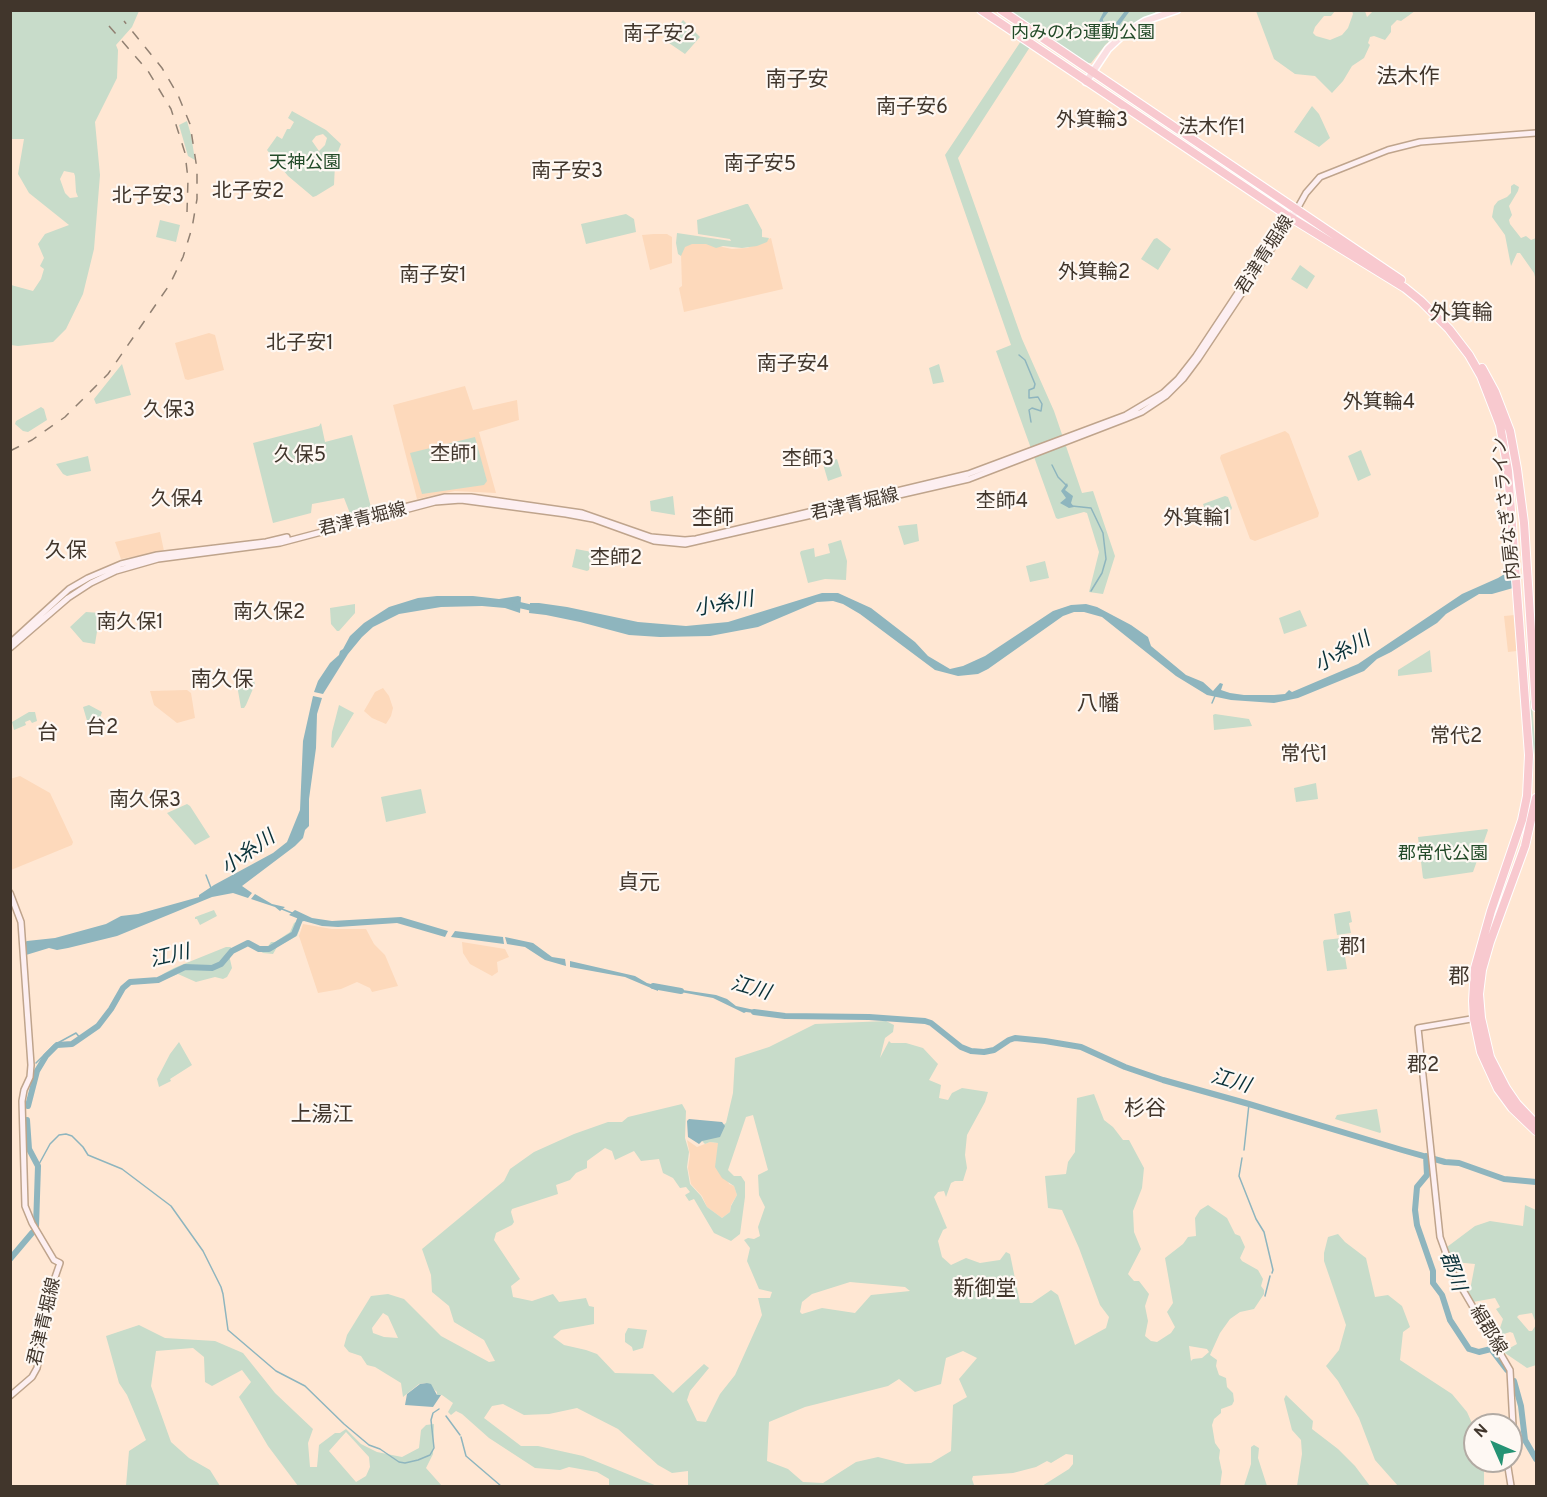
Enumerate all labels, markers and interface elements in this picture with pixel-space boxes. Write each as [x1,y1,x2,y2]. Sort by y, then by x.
park label: 内みのわ運動公園 [1011,23,1155,45]
district label: 南子安2 [623,24,695,48]
district label: 法木作 [1377,66,1439,92]
district label: 南子安 [766,69,828,95]
district label: 南子安6 [876,97,948,121]
district label: 外箕輪3 [1056,110,1128,134]
district label: 法木作1 [1178,117,1246,141]
park label: 天神公園 [269,153,341,175]
district label: 南子安5 [724,154,796,178]
district label: 南子安3 [531,161,603,185]
district label: 北子安2 [212,181,284,205]
district label: 北子安3 [112,186,184,210]
street label: 君津青堀線 [1232,212,1300,300]
district label: 外箕輪2 [1058,262,1130,286]
district label: 南子安1 [399,265,467,289]
district label: 外箕輪 [1430,302,1492,328]
district label: 北子安1 [266,333,334,357]
district label: 南子安4 [757,354,829,378]
district label: 外箕輪4 [1343,392,1415,416]
district label: 久保3 [143,400,195,424]
street label: 内房なぎさライン [1490,435,1526,581]
district label: 杢師1 [430,444,478,468]
district label: 久保5 [274,445,326,469]
district label: 杢師3 [782,449,834,473]
street label: 君津青堀線 [809,485,901,527]
district label: 久保4 [151,489,203,513]
district label: 杢師4 [976,491,1028,515]
street label: 君津青堀線 [317,500,409,542]
district label: 杢師 [692,507,734,533]
district label: 外箕輪1 [1163,508,1231,532]
district label: 久保 [45,540,87,566]
district label: 杢師2 [590,548,642,572]
water label: 小糸川 [692,589,756,623]
district label: 南久保2 [233,602,305,626]
district label: 南久保1 [96,612,164,636]
water label: 小糸川 [1311,629,1375,679]
district label: 南久保 [191,669,253,695]
district label: 八幡 [1077,693,1119,719]
district label: 台2 [86,717,118,741]
district label: 台 [38,722,58,748]
district label: 常代2 [1430,726,1482,750]
district label: 常代1 [1280,744,1328,768]
district label: 南久保3 [109,790,181,814]
water label: 小糸川 [218,827,280,881]
park label: 郡常代公園 [1398,844,1488,866]
district label: 貞元 [618,872,660,898]
district label: 郡1 [1339,937,1367,961]
water label: 江川 [148,942,192,974]
district label: 郡 [1449,966,1469,992]
water label: 江川 [727,973,773,1007]
district label: 郡2 [1407,1055,1439,1079]
water label: 江川 [1207,1066,1253,1100]
district label: 杉谷 [1124,1098,1166,1124]
district label: 上湯江 [291,1104,353,1130]
water label: 郡川 [1433,1249,1469,1295]
street label: 君津青堀線 [25,1276,67,1368]
district label: 新御堂 [954,1278,1016,1304]
street label: 絹郡線 [1464,1302,1510,1360]
north arrow [1463,1413,1523,1473]
text: N [1471,1421,1493,1443]

